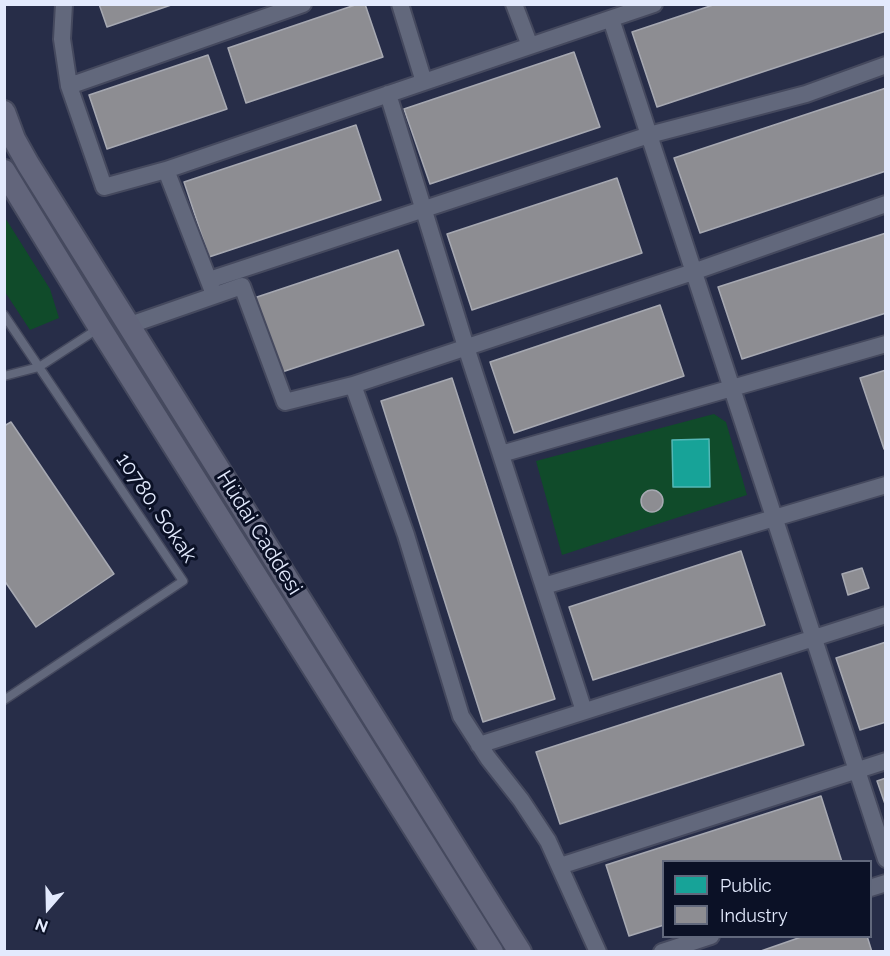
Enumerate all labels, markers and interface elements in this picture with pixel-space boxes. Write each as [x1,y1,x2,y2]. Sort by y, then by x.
street label: 10780. Sokak [110,449,202,567]
street label: Hüdai Caddesi [211,466,307,600]
legend [662,860,872,938]
text: Public [720,875,772,896]
north arrow [18,878,78,938]
text: Industry [720,905,788,926]
text: N [33,914,51,936]

